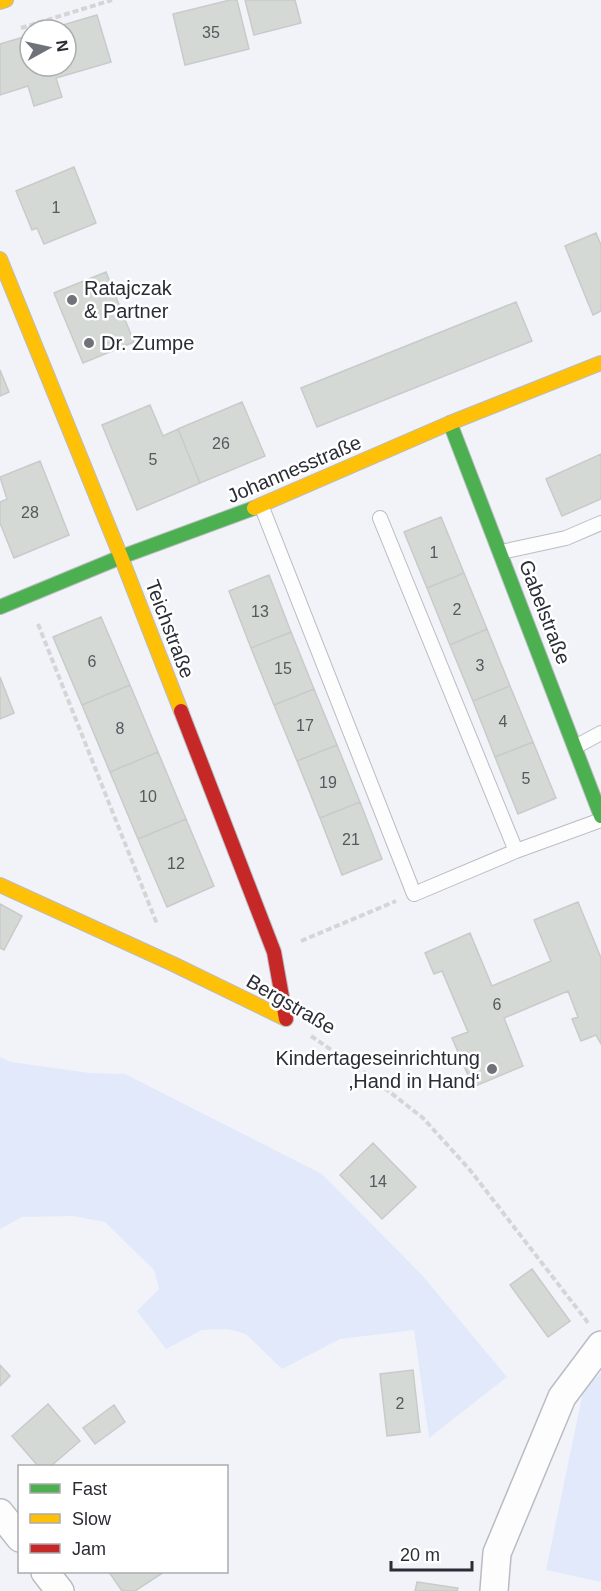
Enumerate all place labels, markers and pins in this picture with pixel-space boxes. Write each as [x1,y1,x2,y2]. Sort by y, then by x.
place label: Ratajczak & Partner [84,277,173,322]
marker: Ratajczak & Partner [65,293,79,307]
place label: Dr. Zumpe [101,332,194,354]
marker: Dr. Zumpe [82,336,96,350]
place label: Kindertageseinrichtung ‚Hand in Hand‘ [275,1047,480,1092]
marker: Kindertageseinrichtung ‚Hand in Hand‘ [485,1062,499,1076]

